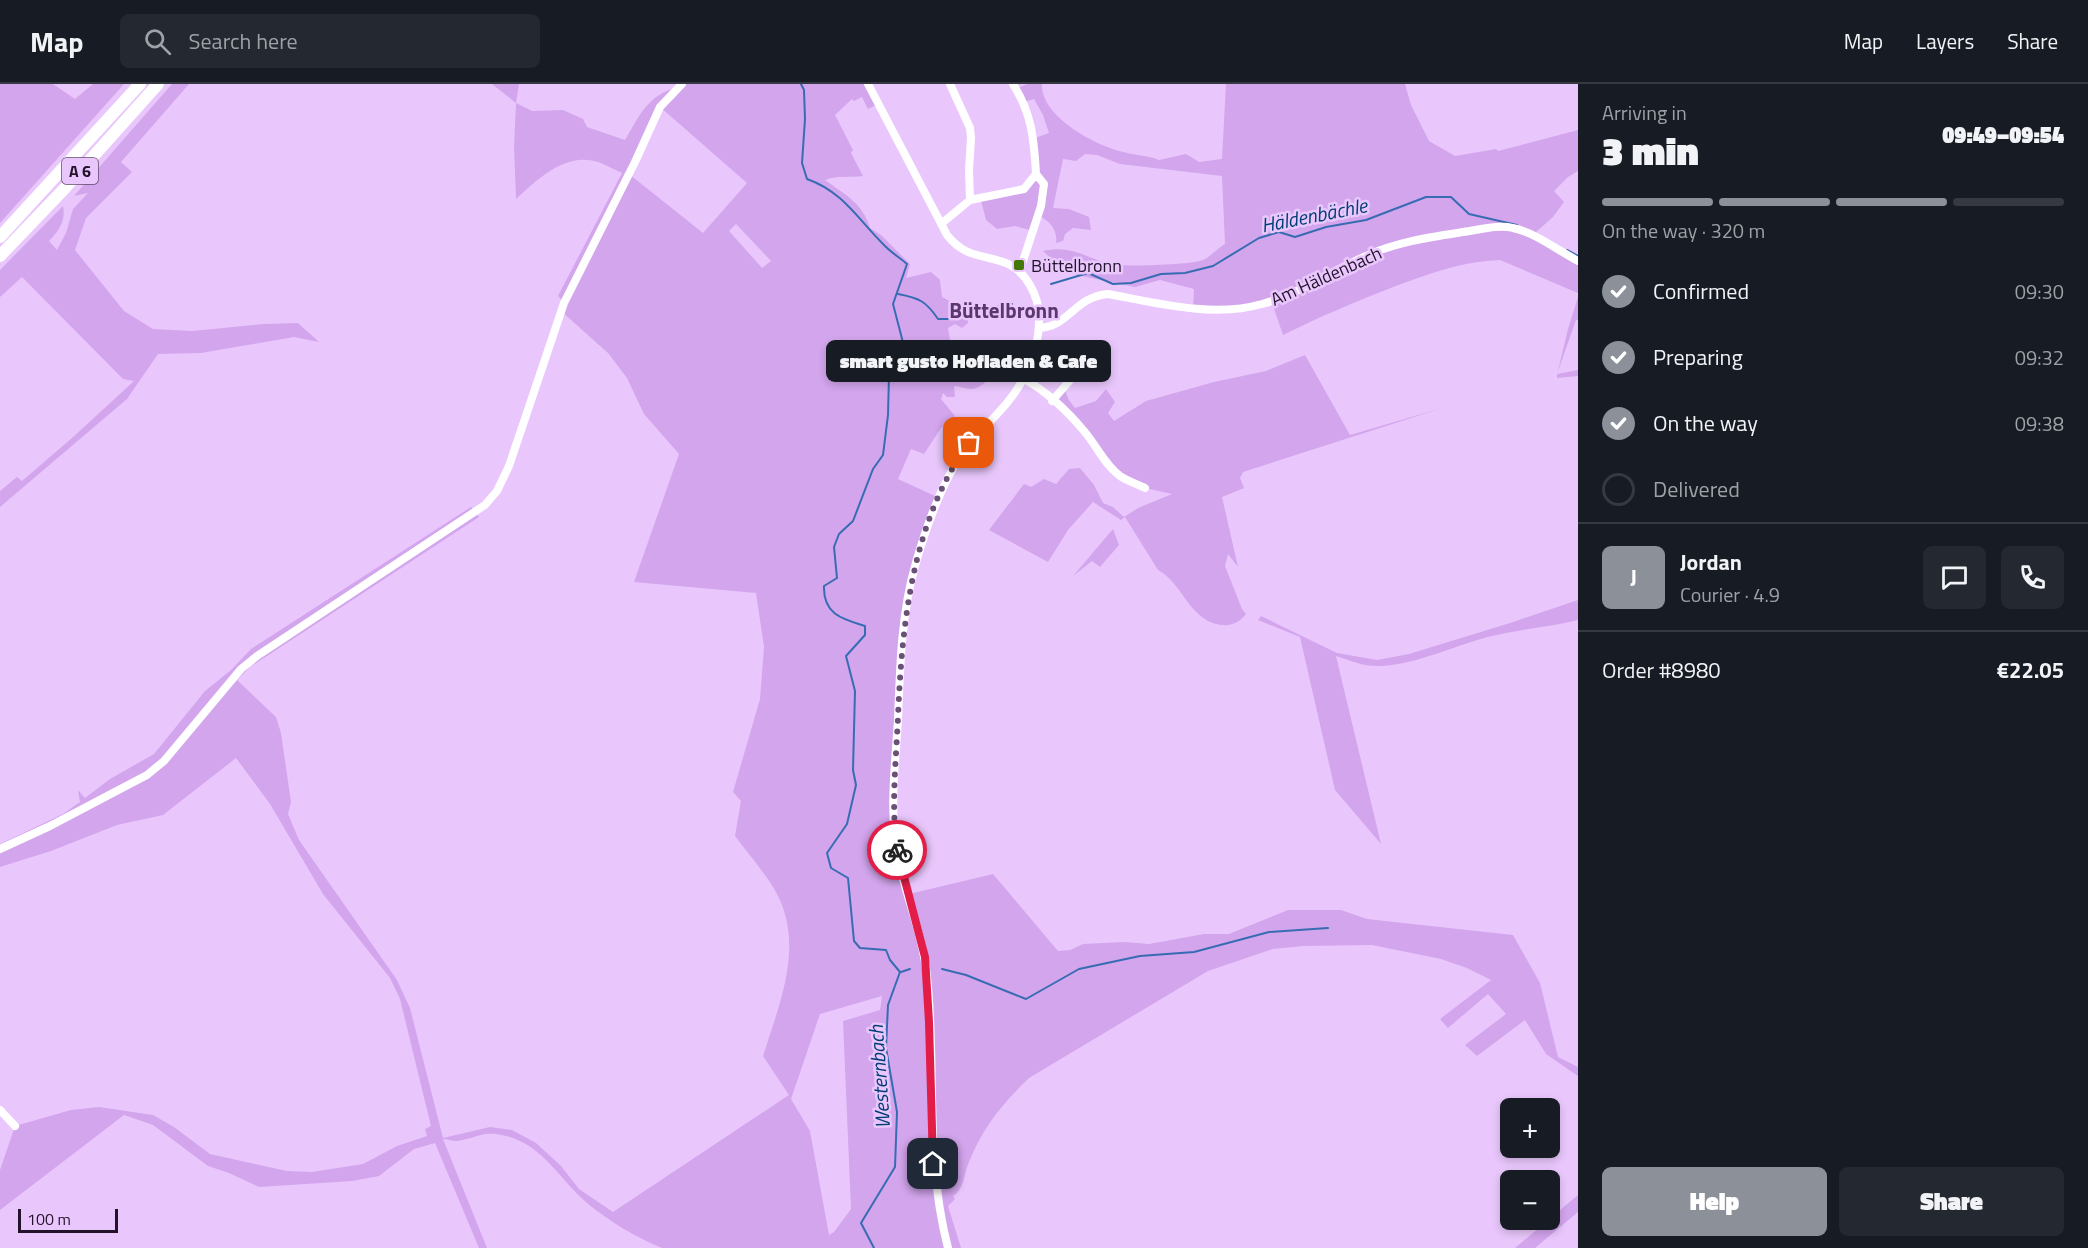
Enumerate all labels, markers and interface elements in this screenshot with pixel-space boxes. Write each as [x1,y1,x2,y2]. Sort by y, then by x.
search box [120,14,540,68]
text: Map [30,20,84,63]
text: Search here [189,24,298,58]
icon: search [141,25,174,58]
text: Map [1844,25,1883,57]
text: Layers [1916,25,1974,57]
text: Share [2007,25,2058,57]
text: Arriving in [1602,97,1687,128]
text: 09:49–09:54 [1942,118,2064,152]
text: 3 min [1602,121,1699,180]
road number: A 6 [62,158,98,184]
water label: Häldenbächle [1258,189,1371,240]
text: On the way · 320 m [1602,215,1765,246]
street label: Am Häldenbach [1266,239,1386,313]
place label: Büttelbronn [1031,252,1122,279]
marker: Büttelbronn [1012,258,1026,272]
text: Confirmed [1653,274,1749,308]
icon: check [1602,275,1635,308]
text: 09:30 [2015,276,2064,307]
district label: Büttelbronn [949,294,1059,326]
text: Preparing [1653,340,1743,374]
callout: smart gusto Hofladen & Cafe [826,341,1112,383]
icon: check [1602,341,1635,374]
text: 09:32 [2015,342,2064,373]
text: smart gusto Hofladen & Cafe [840,345,1097,376]
text: On the way [1653,406,1758,440]
icon: check [1602,407,1635,440]
text: 09:38 [2015,408,2064,439]
pin [943,417,994,468]
icon: bag [952,426,985,459]
text: Delivered [1653,472,1740,506]
text: Jordan [1680,545,1742,579]
button: chat [1923,546,1986,609]
button: phone [2001,546,2064,609]
text: J [1630,560,1637,594]
text: Courier · 4.9 [1680,579,1780,610]
text: Order #8980 [1602,653,1721,687]
text: €22.05 [1997,653,2064,687]
courier [867,820,927,880]
icon: bike [881,834,914,867]
water label: Westernbach [860,1023,898,1130]
map controls [1500,1098,1560,1230]
button: + [1500,1098,1560,1158]
pin [907,1138,958,1189]
icon: home [916,1147,949,1180]
button: Help [1602,1167,1827,1236]
button: Share [1839,1167,2064,1236]
button: − [1500,1170,1560,1230]
scale bar [18,1206,118,1234]
text: 100 m [27,1207,71,1231]

